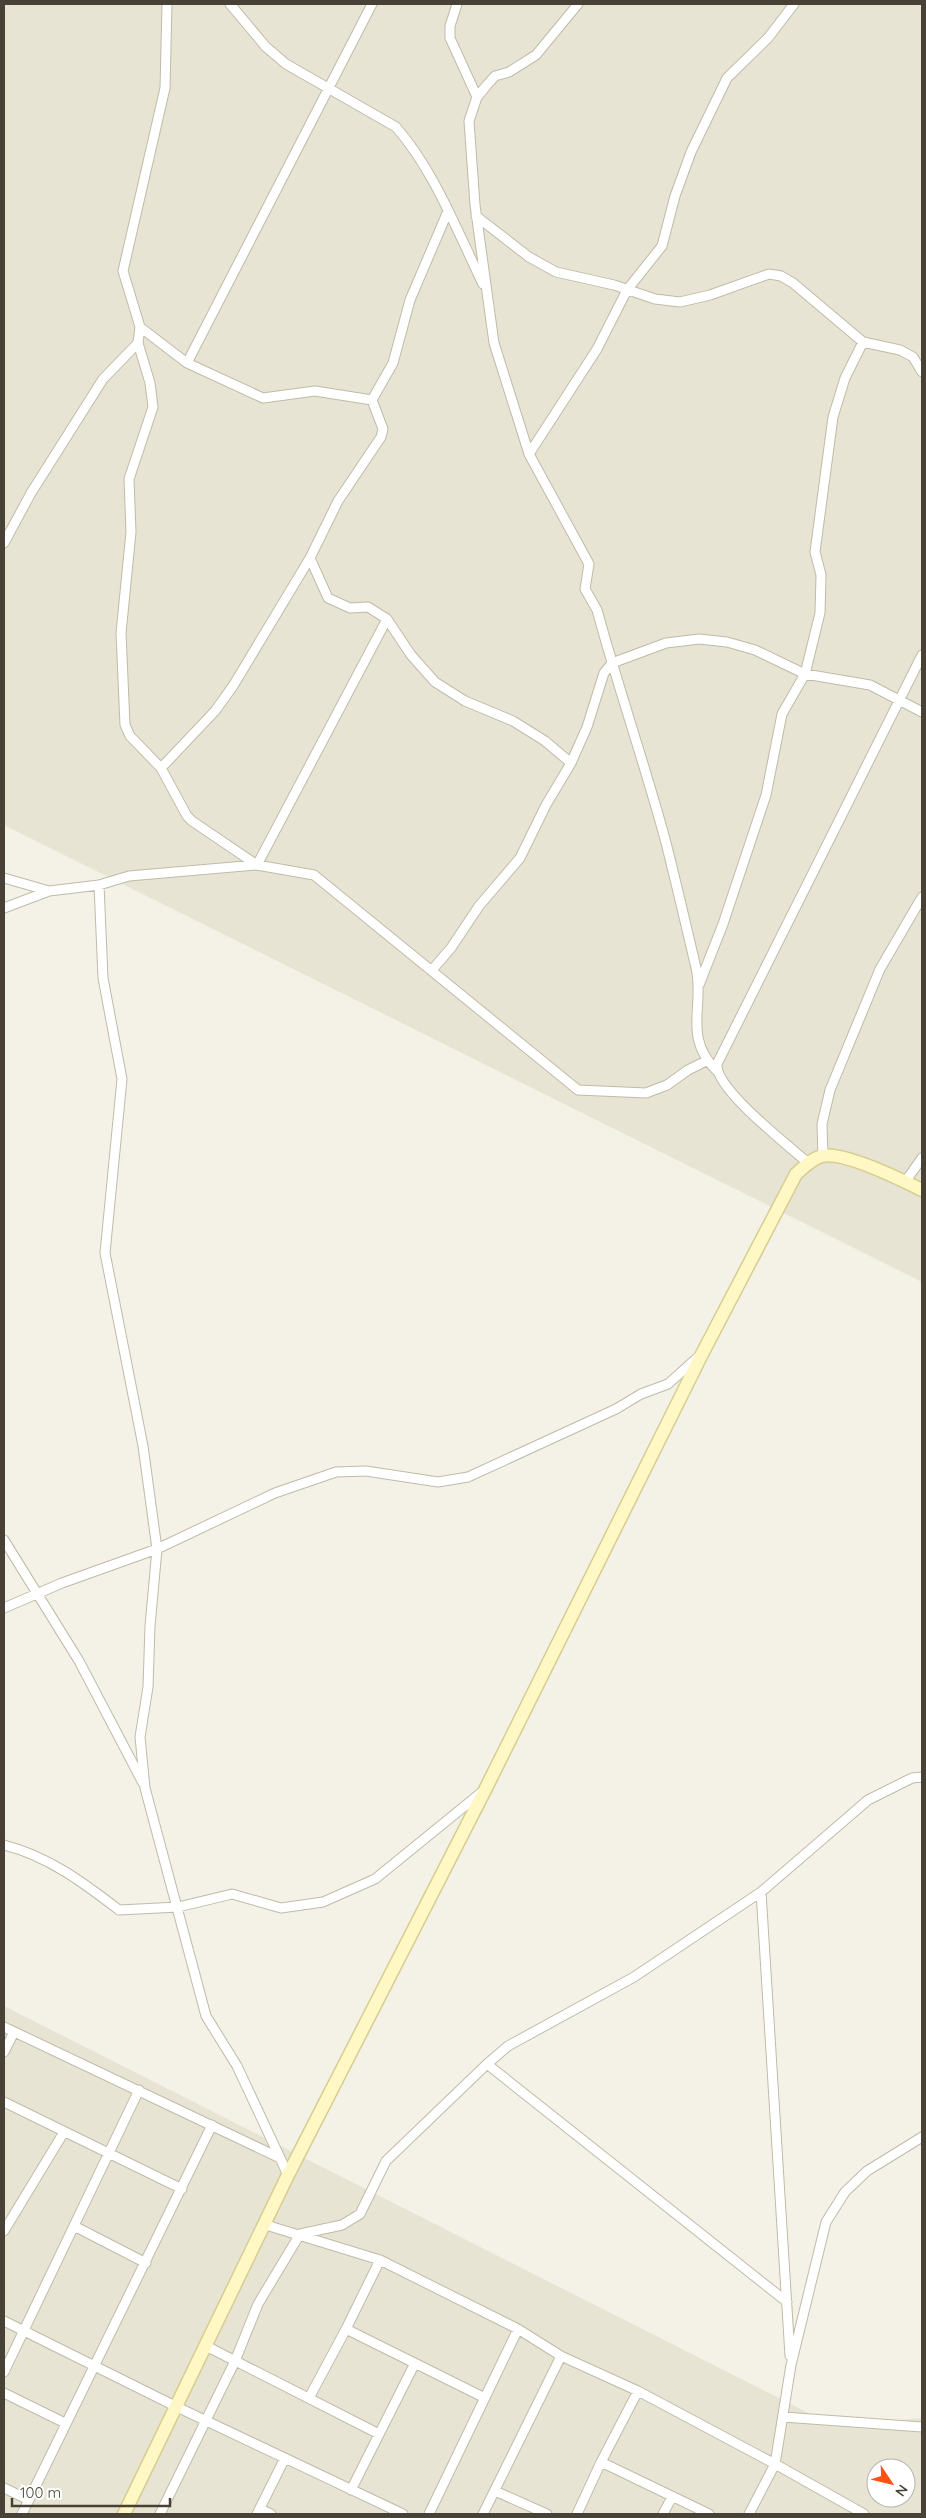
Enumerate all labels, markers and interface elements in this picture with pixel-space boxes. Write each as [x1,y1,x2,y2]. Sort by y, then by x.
north arrow [866,2458,916,2508]
scale bar [12,2476,170,2508]
text: N [891,2481,912,2500]
text: 100 m [20,2483,61,2502]

